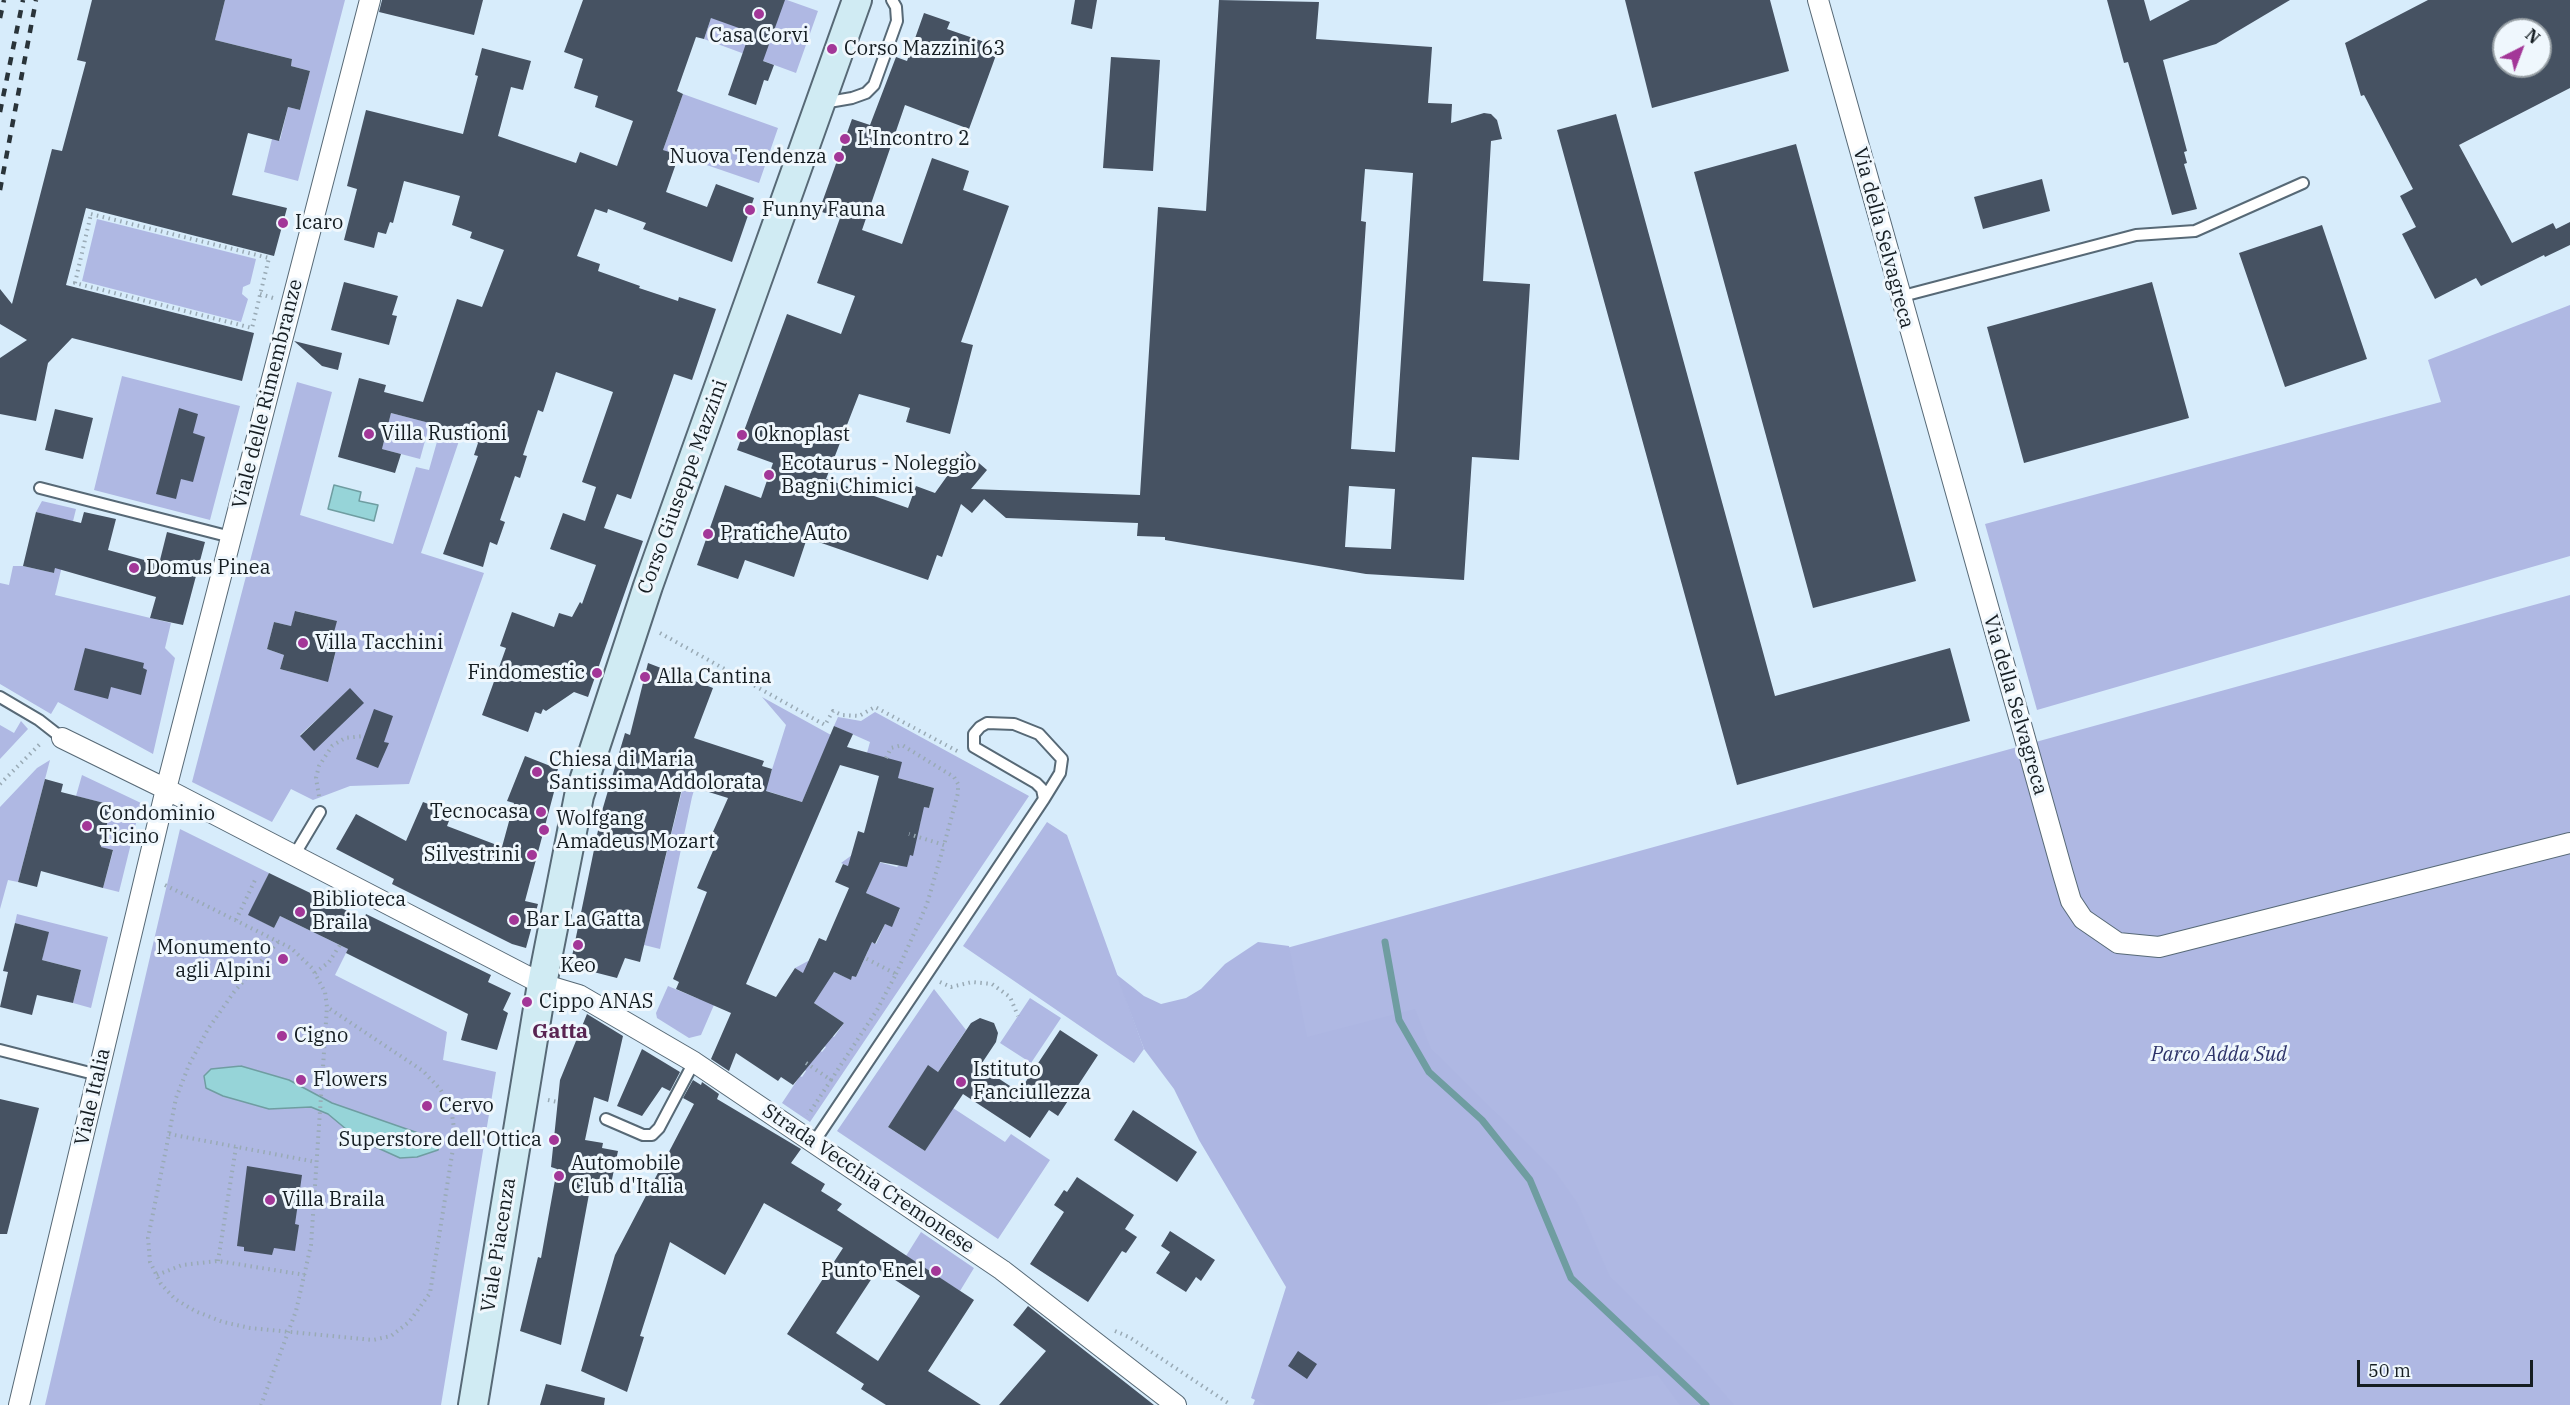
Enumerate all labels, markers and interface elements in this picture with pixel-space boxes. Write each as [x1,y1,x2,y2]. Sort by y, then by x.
marker: Casa Corvi [752,7,766,21]
north arrow [2492,18,2552,78]
place label: Casa Corvi [709,24,809,48]
text: N [2521,24,2544,48]
place label: Corso Mazzini 63 [844,37,1005,61]
marker: Corso Mazzini 63 [825,42,839,56]
place label: L'Incontro 2 [857,127,970,151]
marker: L'Incontro 2 [838,132,852,146]
place label: Nuova Tendenza [670,145,827,169]
street label: Via della Selvagreca [1847,145,1919,331]
marker: Nuova Tendenza [832,150,846,164]
place label: Funny Fauna [762,198,886,222]
marker: Funny Fauna [743,203,757,217]
place label: Icaro [295,211,343,235]
marker: Icaro [276,216,290,230]
street label: Viale delle Rimembranze [228,277,308,511]
street label: Corso Giuseppe Mazzini [633,377,733,597]
place label: Villa Rustioni [381,422,507,446]
place label: Oknoplast [754,423,850,447]
marker: Villa Rustioni [362,427,376,441]
marker: Oknoplast [735,428,749,442]
place label: Ecotaurus - Noleggio Bagni Chimici [781,452,977,499]
marker: Ecotaurus - Noleggio Bagni Chimici [762,468,776,482]
place label: Pratiche Auto [720,522,847,546]
marker: Pratiche Auto [701,527,715,541]
place label: Domus Pinea [146,556,271,580]
marker: Domus Pinea [127,561,141,575]
street label: Via della Selvagreca [1978,612,2052,798]
place label: Villa Tacchini [315,631,443,655]
marker: Villa Tacchini [296,636,310,650]
place label: Findomestic [467,661,585,685]
place label: Alla Cantina [657,665,772,689]
marker: Findomestic [590,666,604,680]
marker: Alla Cantina [638,670,652,684]
place label: Chiesa di Maria Santissima Addolorata [549,748,762,795]
marker: Chiesa di Maria Santissima Addolorata [530,765,544,779]
place label: Tecnocasa [430,800,529,824]
place label: Condominio Ticino [99,802,215,849]
marker: Tecnocasa [534,805,548,819]
place label: Wolfgang Amadeus Mozart [556,807,715,854]
marker: Condominio Ticino [80,819,94,833]
marker: Wolfgang Amadeus Mozart [537,823,551,837]
place label: Silvestrini [424,843,520,867]
marker: Silvestrini [525,848,539,862]
place label: Biblioteca Braila [312,888,406,935]
marker: Biblioteca Braila [293,905,307,919]
place label: Bar La Gatta [526,908,641,932]
marker: Bar La Gatta [507,913,521,927]
place label: Monumento agli Alpini [156,936,271,983]
marker: Keo [571,938,585,952]
marker: Monumento agli Alpini [276,952,290,966]
place label: Keo [560,954,596,978]
place label: Cippo ANAS [539,990,653,1014]
marker: Cippo ANAS [520,995,534,1009]
district label: Gatta [532,1019,588,1045]
place label: Cigno [294,1024,348,1048]
marker: Cigno [275,1029,289,1043]
park label: Parco Adda Sud [2151,1043,2287,1067]
street label: Viale Italia [70,1046,116,1148]
place label: Istituto Fanciullezza [973,1058,1091,1105]
place label: Flowers [313,1068,387,1092]
marker: Flowers [294,1073,308,1087]
marker: Istituto Fanciullezza [954,1075,968,1089]
place label: Cervo [439,1094,494,1118]
marker: Cervo [420,1099,434,1113]
street label: Strada Vecchia Cremonese [757,1099,979,1259]
place label: Superstore dell'Ottica [338,1128,542,1152]
marker: Superstore dell'Ottica [547,1133,561,1147]
place label: Automobile Club d'Italia [571,1152,684,1199]
marker: Automobile Club d'Italia [552,1169,566,1183]
street label: Viale Piacenza [477,1176,521,1314]
place label: Villa Braila [282,1188,385,1212]
marker: Villa Braila [263,1193,277,1207]
place label: Punto Enel [821,1259,924,1283]
marker: Punto Enel [929,1264,943,1278]
scale bar [2360,1348,2536,1386]
text: 50 m [2368,1359,2411,1382]

